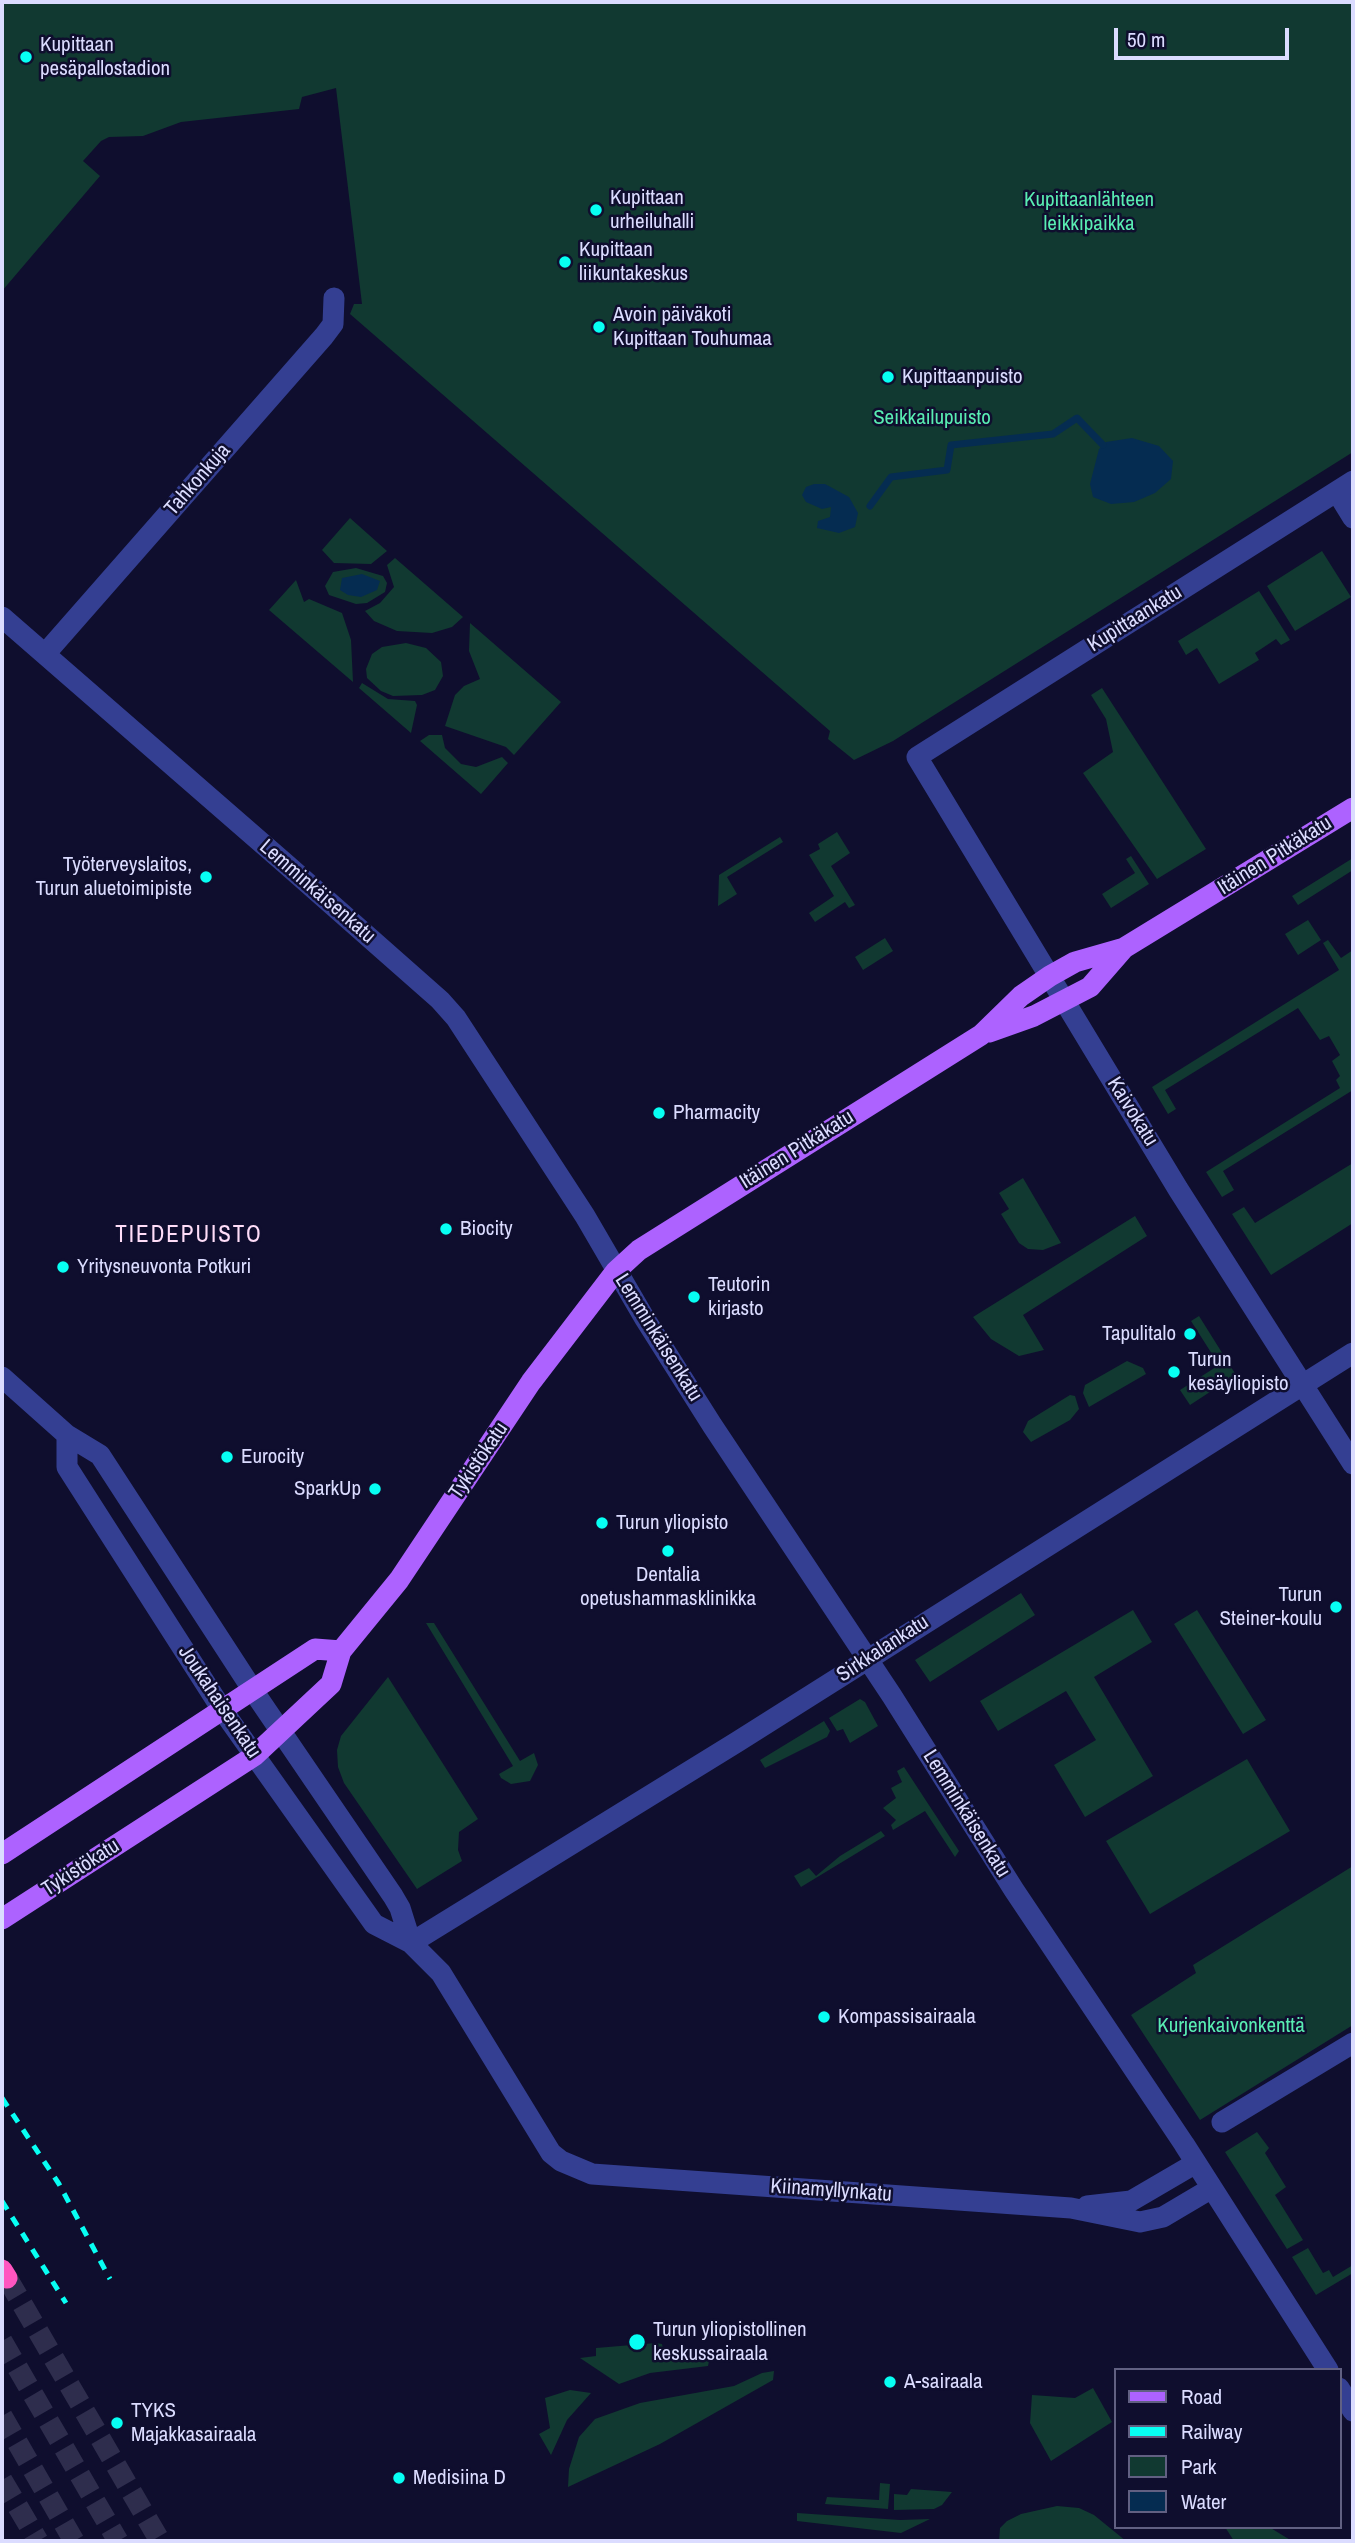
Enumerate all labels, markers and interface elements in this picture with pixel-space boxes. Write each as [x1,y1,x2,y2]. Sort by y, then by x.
scale bar [1117,14,1292,58]
text: 50 m [1127,25,1165,54]
place label: Kupittaan pesäpallostadion [40,32,170,82]
marker: Kupittaan pesäpallostadion [18,49,34,65]
place label: Kupittaan urheiluhalli [610,185,694,235]
park label: Kupittaanlähteen leikkipaikka [1024,187,1154,237]
marker: Kupittaan urheiluhalli [588,202,604,218]
place label: Kupittaan liikuntakeskus [579,237,688,287]
marker: Kupittaan liikuntakeskus [557,254,573,270]
place label: Avoin päiväkoti Kupittaan Touhumaa [613,302,772,352]
marker: Avoin päiväkoti Kupittaan Touhumaa [591,319,607,335]
place label: Kupittaanpuisto [902,364,1023,390]
marker: Kupittaanpuisto [880,369,896,385]
park label: Seikkailupuisto [873,405,991,431]
street label: Tahkonkuja [160,439,236,521]
street label: Kupittaankatu [1083,580,1187,658]
street label: Itäinen Pitkäkatu [1214,811,1336,901]
street label: Lemminkäisenkatu [254,835,380,949]
place label: Työterveyslaitos, Turun aluetoimipiste [36,852,192,902]
marker: Työterveyslaitos, Turun aluetoimipiste [198,869,214,885]
street label: Kaivokatu [1101,1073,1163,1151]
place label: Pharmacity [673,1100,760,1126]
marker: Pharmacity [651,1105,667,1121]
street label: Itäinen Pitkäkatu [736,1105,858,1195]
place label: Biocity [460,1216,513,1242]
marker: Biocity [438,1221,454,1237]
district label: TIEDEPUISTO [117,1222,261,1250]
place label: Yritysneuvonta Potkuri [77,1254,251,1280]
marker: Yritysneuvonta Potkuri [55,1259,71,1275]
street label: Lemminkäisenkatu [609,1270,707,1406]
place label: Teutorin kirjasto [708,1272,770,1322]
marker: Teutorin kirjasto [686,1289,702,1305]
place label: Tapulitalo [1102,1321,1176,1347]
marker: Tapulitalo [1182,1326,1198,1342]
place label: Turun kesäyliopisto [1188,1347,1289,1397]
marker: Turun kesäyliopisto [1166,1364,1182,1380]
street label: Tykistökatu [444,1418,514,1504]
place label: Eurocity [241,1444,304,1470]
marker: Eurocity [219,1449,235,1465]
place label: SparkUp [294,1476,361,1502]
marker: SparkUp [367,1481,383,1497]
place label: Turun yliopisto [616,1510,728,1536]
marker: Turun yliopisto [594,1515,610,1531]
marker: Dentalia opetushammasklinikka [660,1543,676,1559]
place label: Dentalia opetushammasklinikka [580,1562,756,1612]
place label: Turun Steiner-koulu [1220,1582,1322,1632]
marker: Turun Steiner-koulu [1328,1599,1344,1615]
street label: Sirkkalankatu [832,1610,934,1688]
street label: Joukahaisenkatu [172,1641,266,1763]
street label: Lemminkäisenkatu [917,1746,1015,1882]
street label: Tykistökatu [38,1834,124,1902]
place label: Kompassisairaala [838,2004,976,2030]
marker: Kompassisairaala [816,2009,832,2025]
park label: Kurjenkaivonkenttä [1157,2013,1305,2039]
street label: Kiinamyllynkatu [769,2174,893,2208]
place label: Turun yliopistollinen keskussairaala [653,2317,807,2367]
marker: Turun yliopistollinen keskussairaala [627,2332,647,2352]
legend [1114,2368,1341,2529]
place label: A-sairaala [904,2369,982,2395]
marker: A-sairaala [882,2374,898,2390]
text: Road [1181,2382,1222,2411]
place label: TYKS Majakkasairaala [131,2398,256,2448]
marker: TYKS Majakkasairaala [109,2415,125,2431]
text: Railway [1181,2417,1242,2446]
text: Park [1181,2452,1216,2481]
place label: Medisiina D [413,2465,506,2491]
marker: Medisiina D [391,2470,407,2486]
text: Water [1181,2487,1226,2516]

